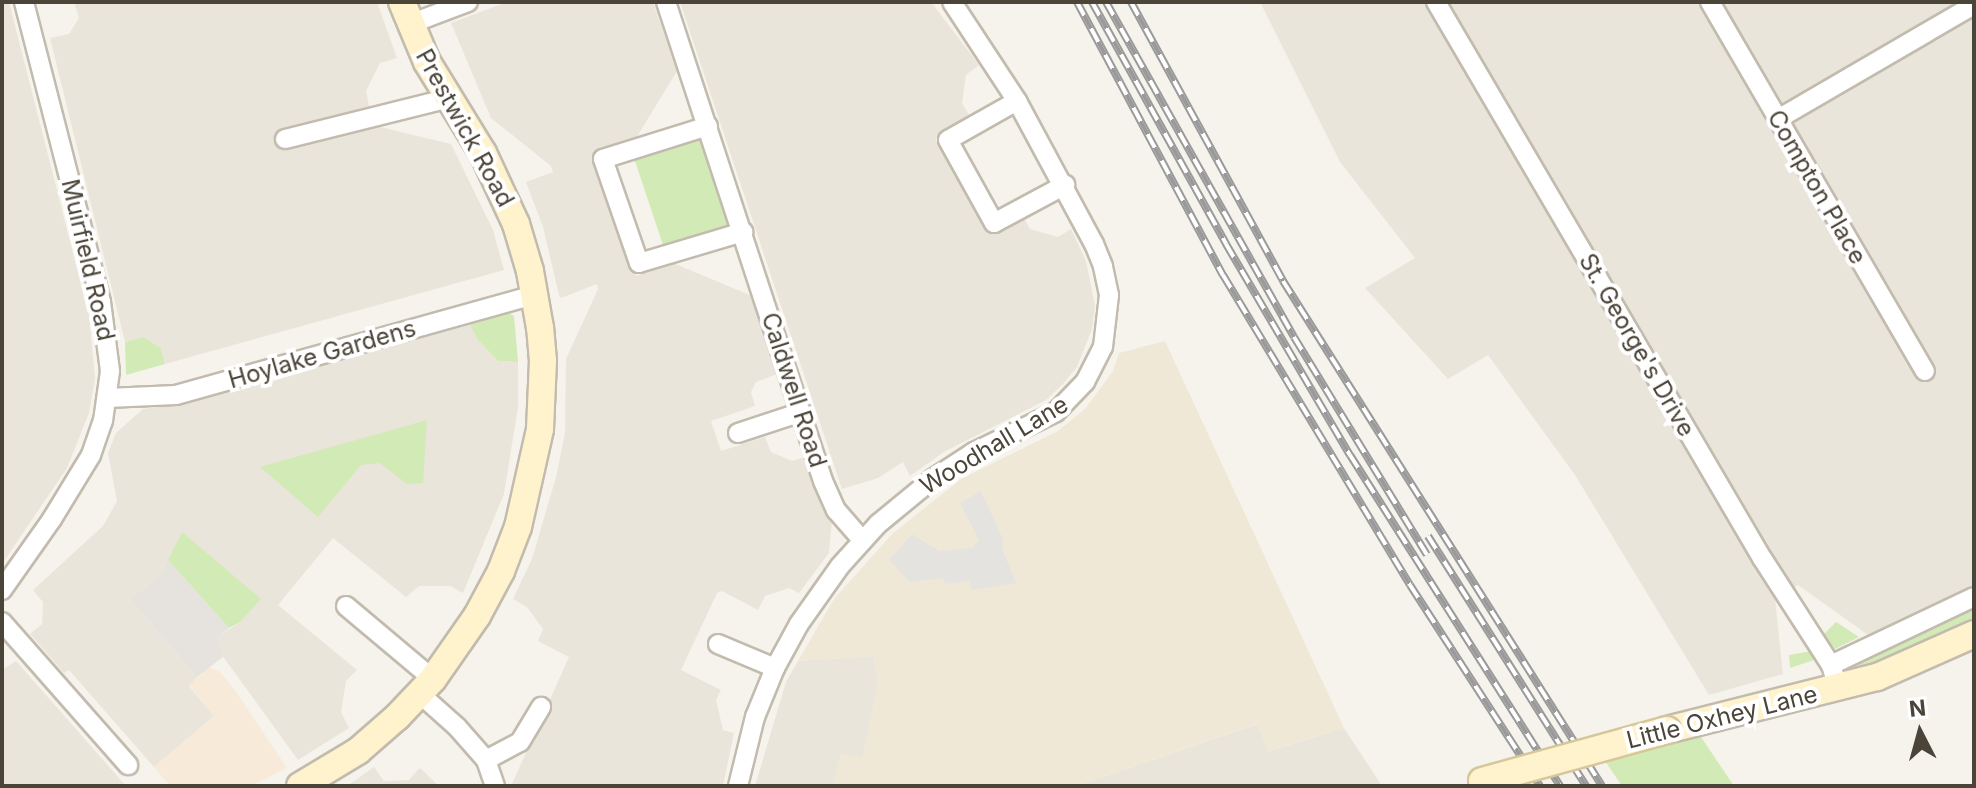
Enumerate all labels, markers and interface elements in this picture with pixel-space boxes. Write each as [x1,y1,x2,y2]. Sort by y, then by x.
street label: Prestwick Road [410,44,520,212]
street label: Compton Place [1761,105,1873,269]
street label: Muirfield Road [55,176,121,344]
street label: St. George's Drive [1573,248,1701,442]
street label: Caldwell Road [755,309,833,471]
street label: Hoylake Gardens [225,313,419,395]
street label: Woodhall Lane [915,390,1073,500]
street label: Little Oxhey Lane [1624,679,1820,755]
north arrow [1880,692,1960,772]
text: N [1908,694,1927,722]

